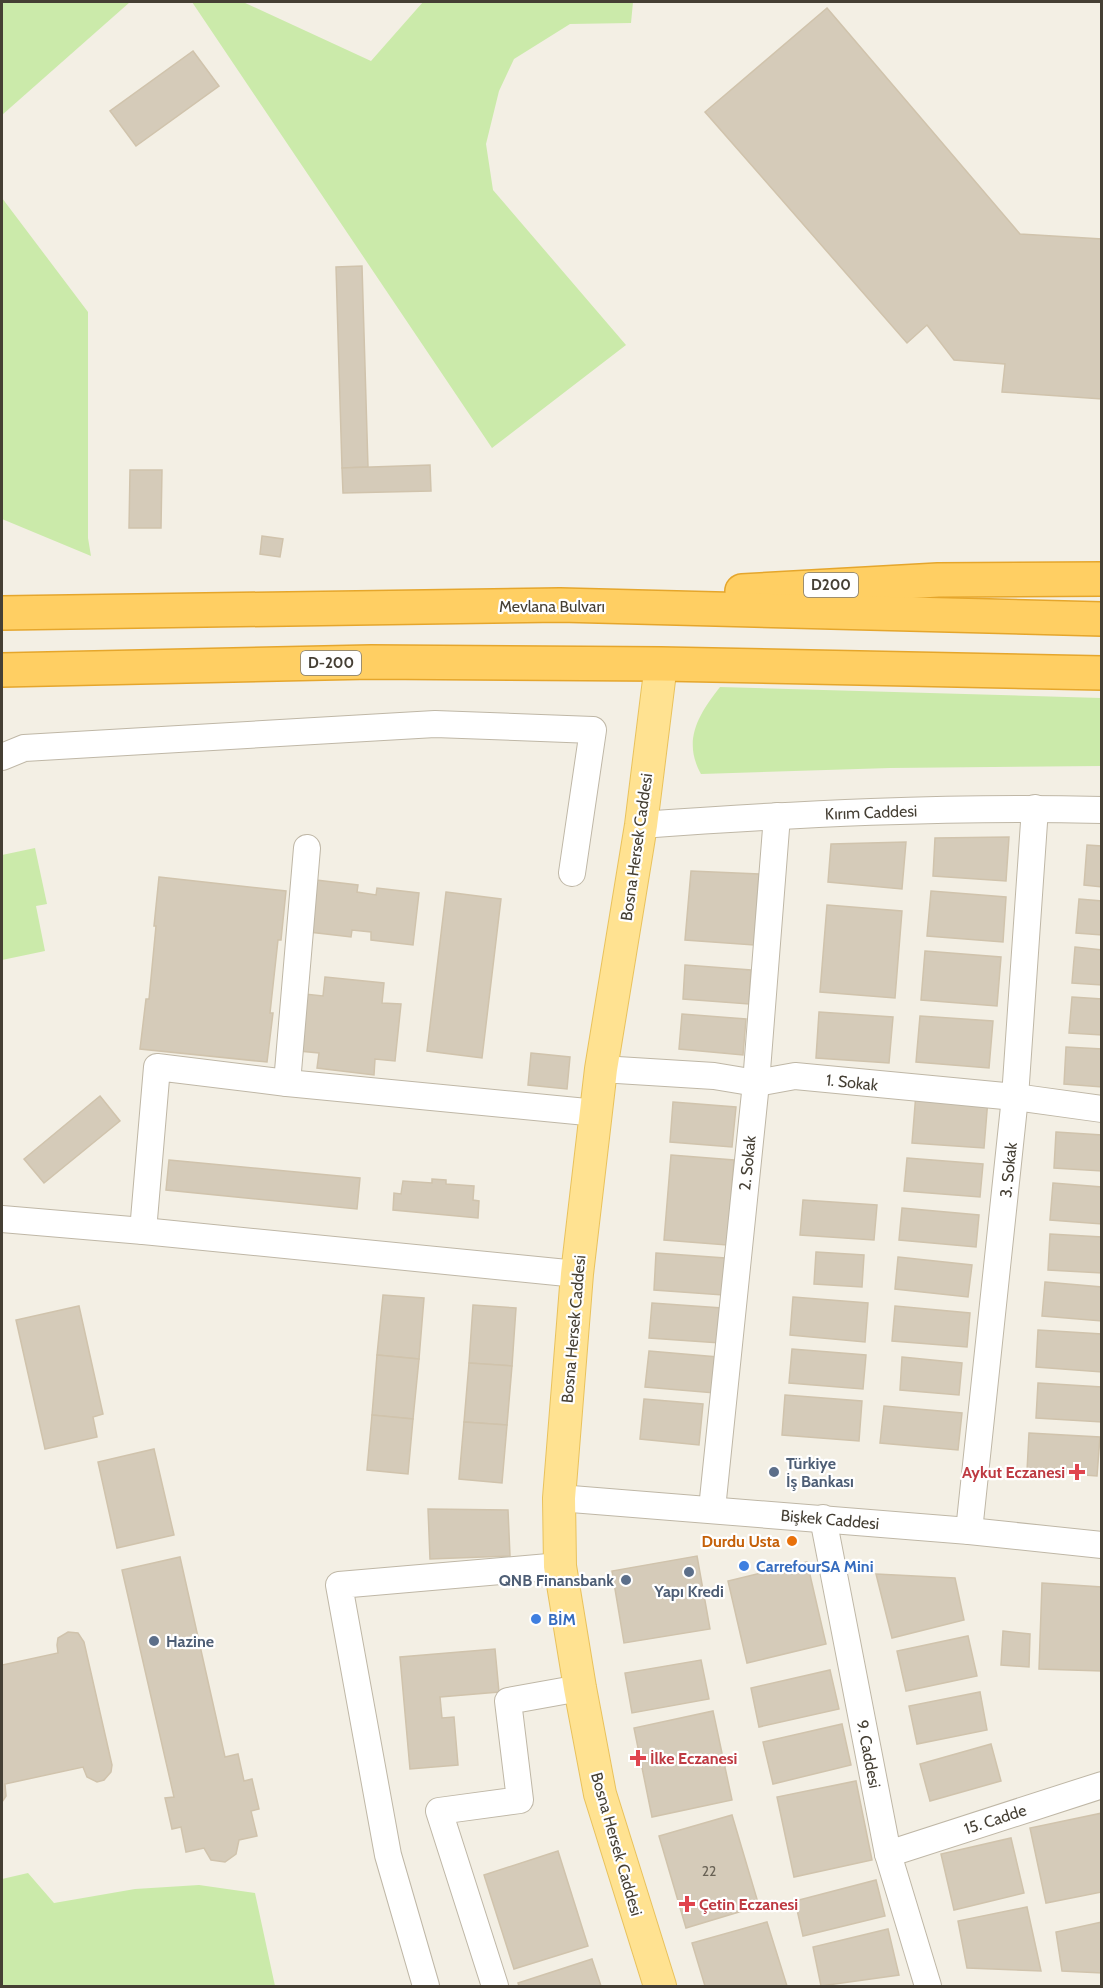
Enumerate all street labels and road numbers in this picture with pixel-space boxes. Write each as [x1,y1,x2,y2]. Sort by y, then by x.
road number: D200 [804,573,858,597]
street label: Mevlana Bulvarı [499,597,605,616]
road number: D-200 [301,651,361,675]
street label: Bosna Hersek Caddesi [617,772,656,922]
street label: Kırım Caddesi [825,801,918,824]
street label: 1. Sokak [825,1070,880,1095]
street label: 2. Sokak [735,1134,760,1192]
street label: 3. Sokak [996,1141,1021,1199]
street label: Bosna Hersek Caddesi [558,1254,589,1404]
street label: Bişkek Caddesi [780,1506,880,1533]
street label: 9. Caddesi [853,1718,884,1790]
street label: Bosna Hersek Caddesi [587,1770,646,1918]
street label: 15. Cadde [962,1801,1029,1838]

